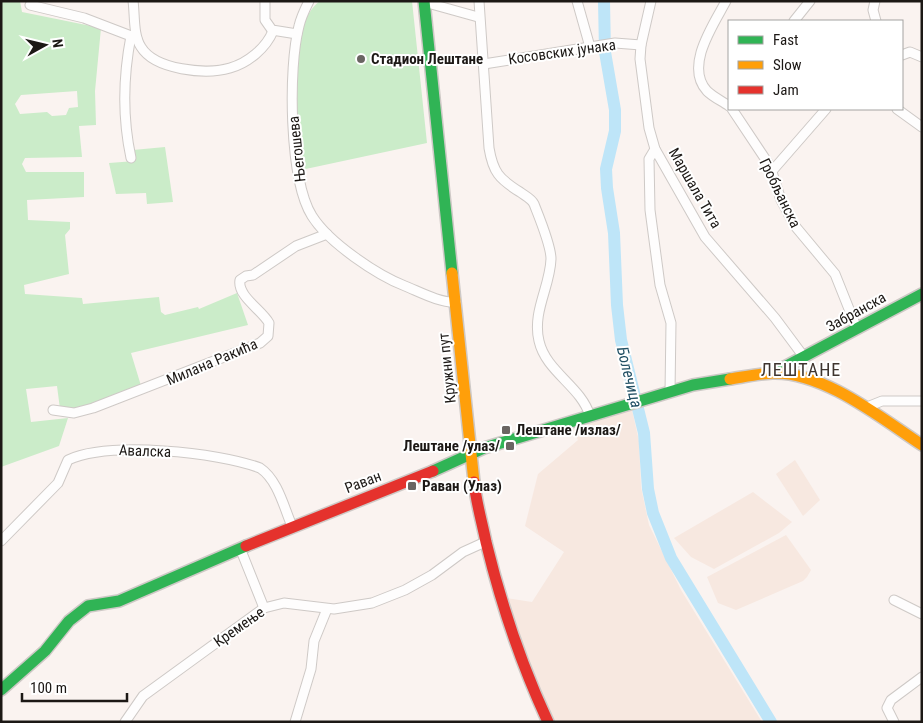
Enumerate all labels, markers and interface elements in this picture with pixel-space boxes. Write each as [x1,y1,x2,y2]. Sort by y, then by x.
north arrow [20,20,70,70]
legend [728,20,903,110]
text: Fast [773,31,798,49]
street label: Косовских јунака [507,36,617,68]
text: N [49,38,66,49]
place label: Стадион Лештане [371,50,483,68]
marker: Стадион Лештане [355,53,367,65]
text: Slow [773,56,802,74]
text: Jam [773,81,799,99]
street label: Његошева [285,115,309,183]
street label: Маршала Тита [665,145,725,231]
street label: Гробљанска [755,155,805,231]
street label: Забранска [823,288,889,336]
street label: Кружни пут [434,332,460,404]
street label: Милана Ракића [164,335,260,389]
water label: Болечица [613,345,646,410]
district label: ЛЕШТАНЕ [761,359,841,380]
place label: Лештане /излаз/ [516,421,621,439]
marker: Лештане /излаз/ [500,424,512,436]
place label: Лештане /улаз/ [403,437,500,455]
marker: Лештане /улаз/ [504,440,516,452]
street label: Авалска [119,441,171,461]
street label: Раван [342,467,384,497]
place label: Раван (Улаз) [422,477,502,495]
marker: Раван (Улаз) [406,480,418,492]
street label: Кремење [210,603,268,651]
scale bar [22,670,128,702]
text: 100 m [30,679,67,697]

